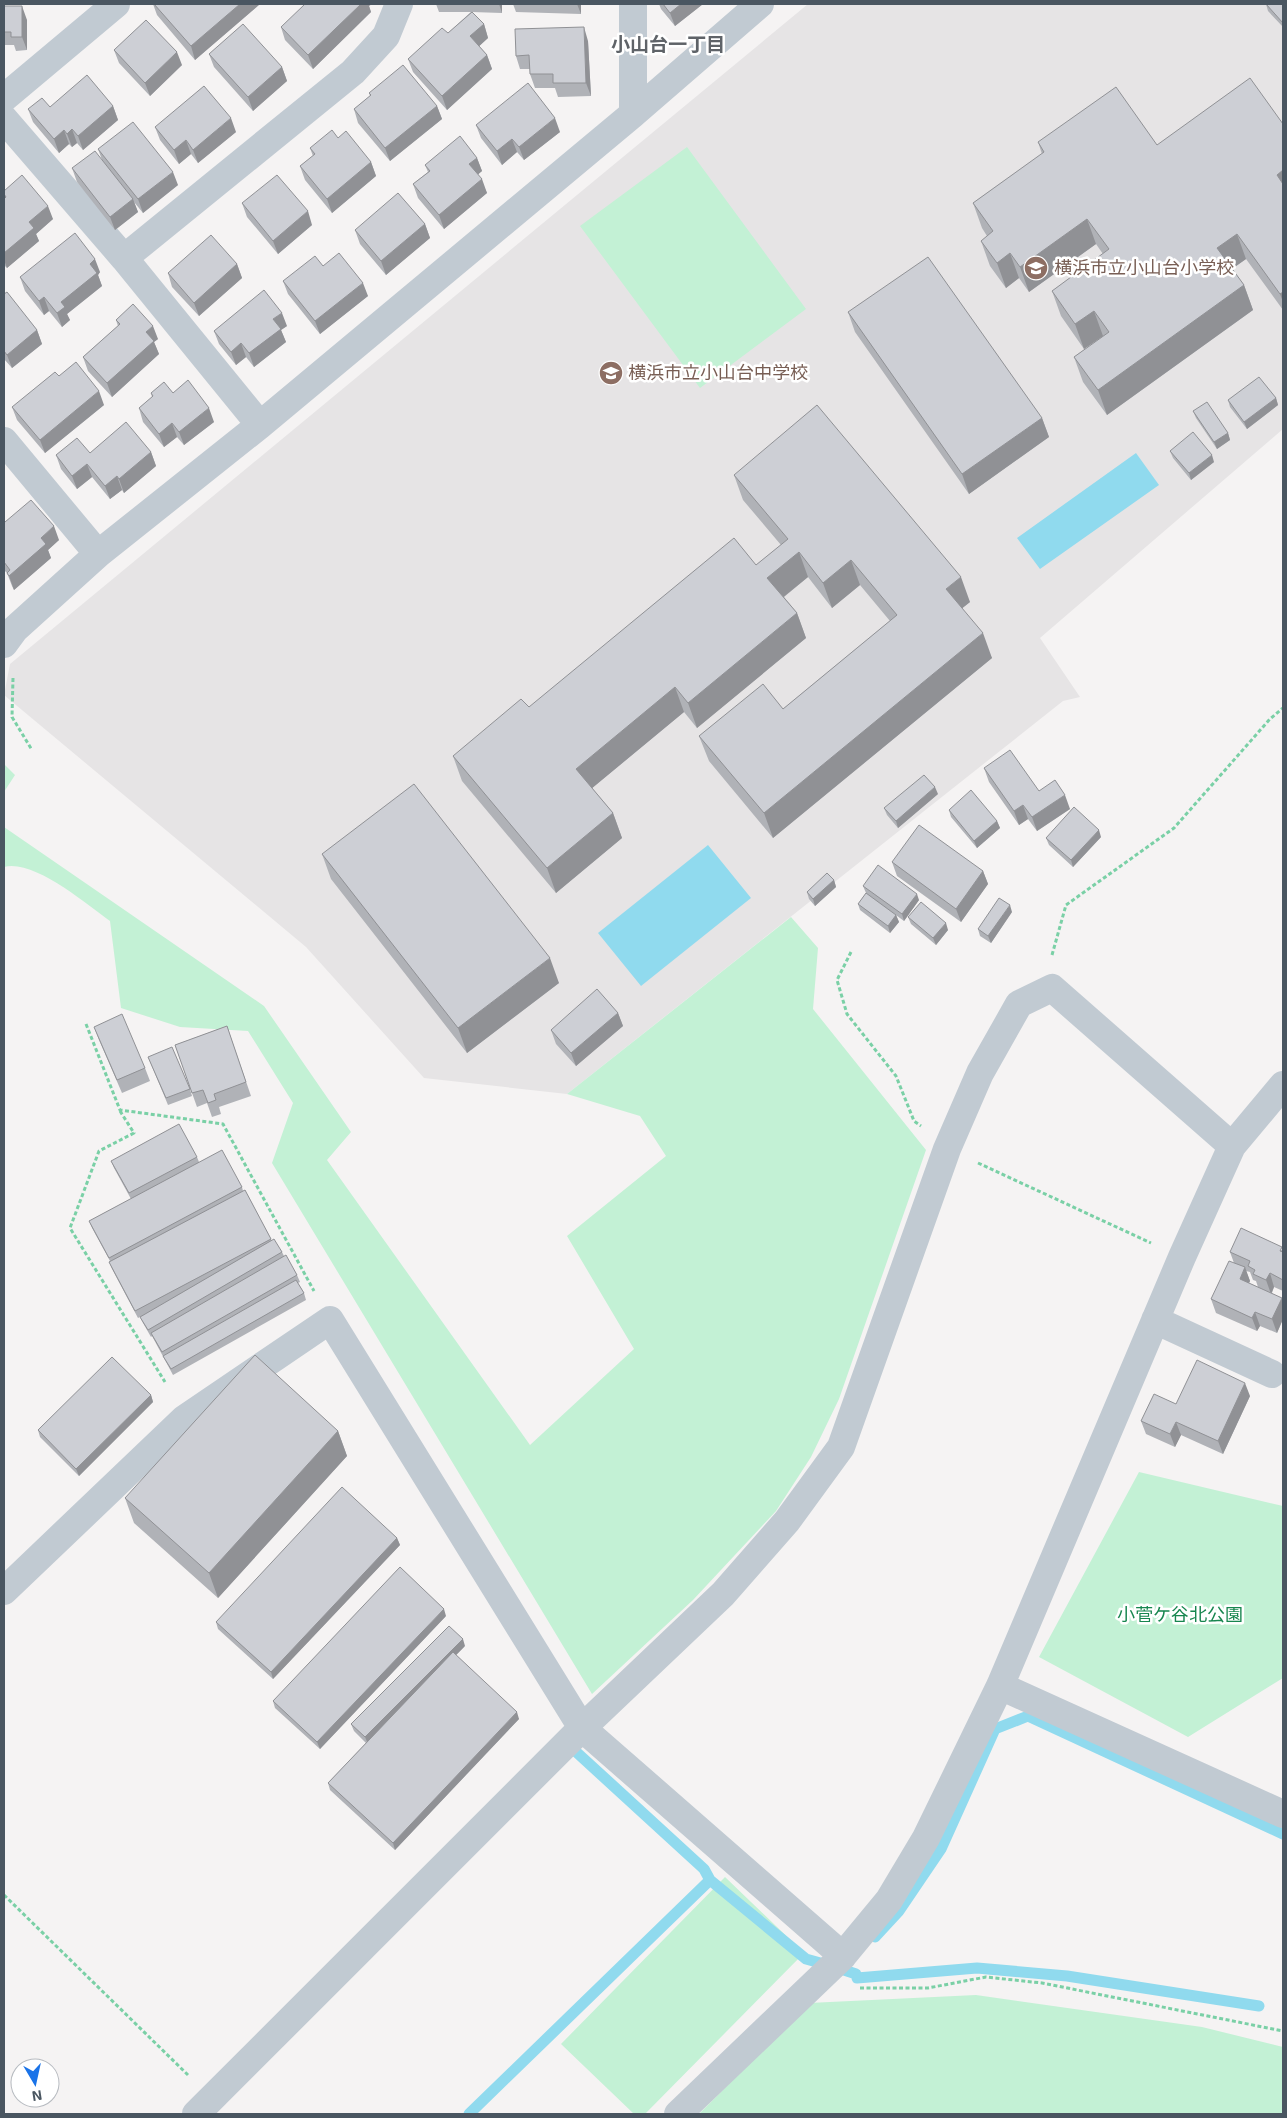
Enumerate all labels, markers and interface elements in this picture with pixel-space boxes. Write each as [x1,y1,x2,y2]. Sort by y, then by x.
district label: 小山台一丁目 [611,32,725,55]
school or university icon: 横浜市立小山台小学校 [1023,255,1049,281]
place label: 横浜市立小山台小学校 [1054,256,1234,278]
school or university icon: 横浜市立小山台中学校 [598,360,624,386]
place label: 横浜市立小山台中学校 [628,361,808,383]
park label: 小菅ケ谷北公園 [1117,1603,1243,1625]
north arrow [10,2058,60,2108]
text: N [31,2087,43,2106]

